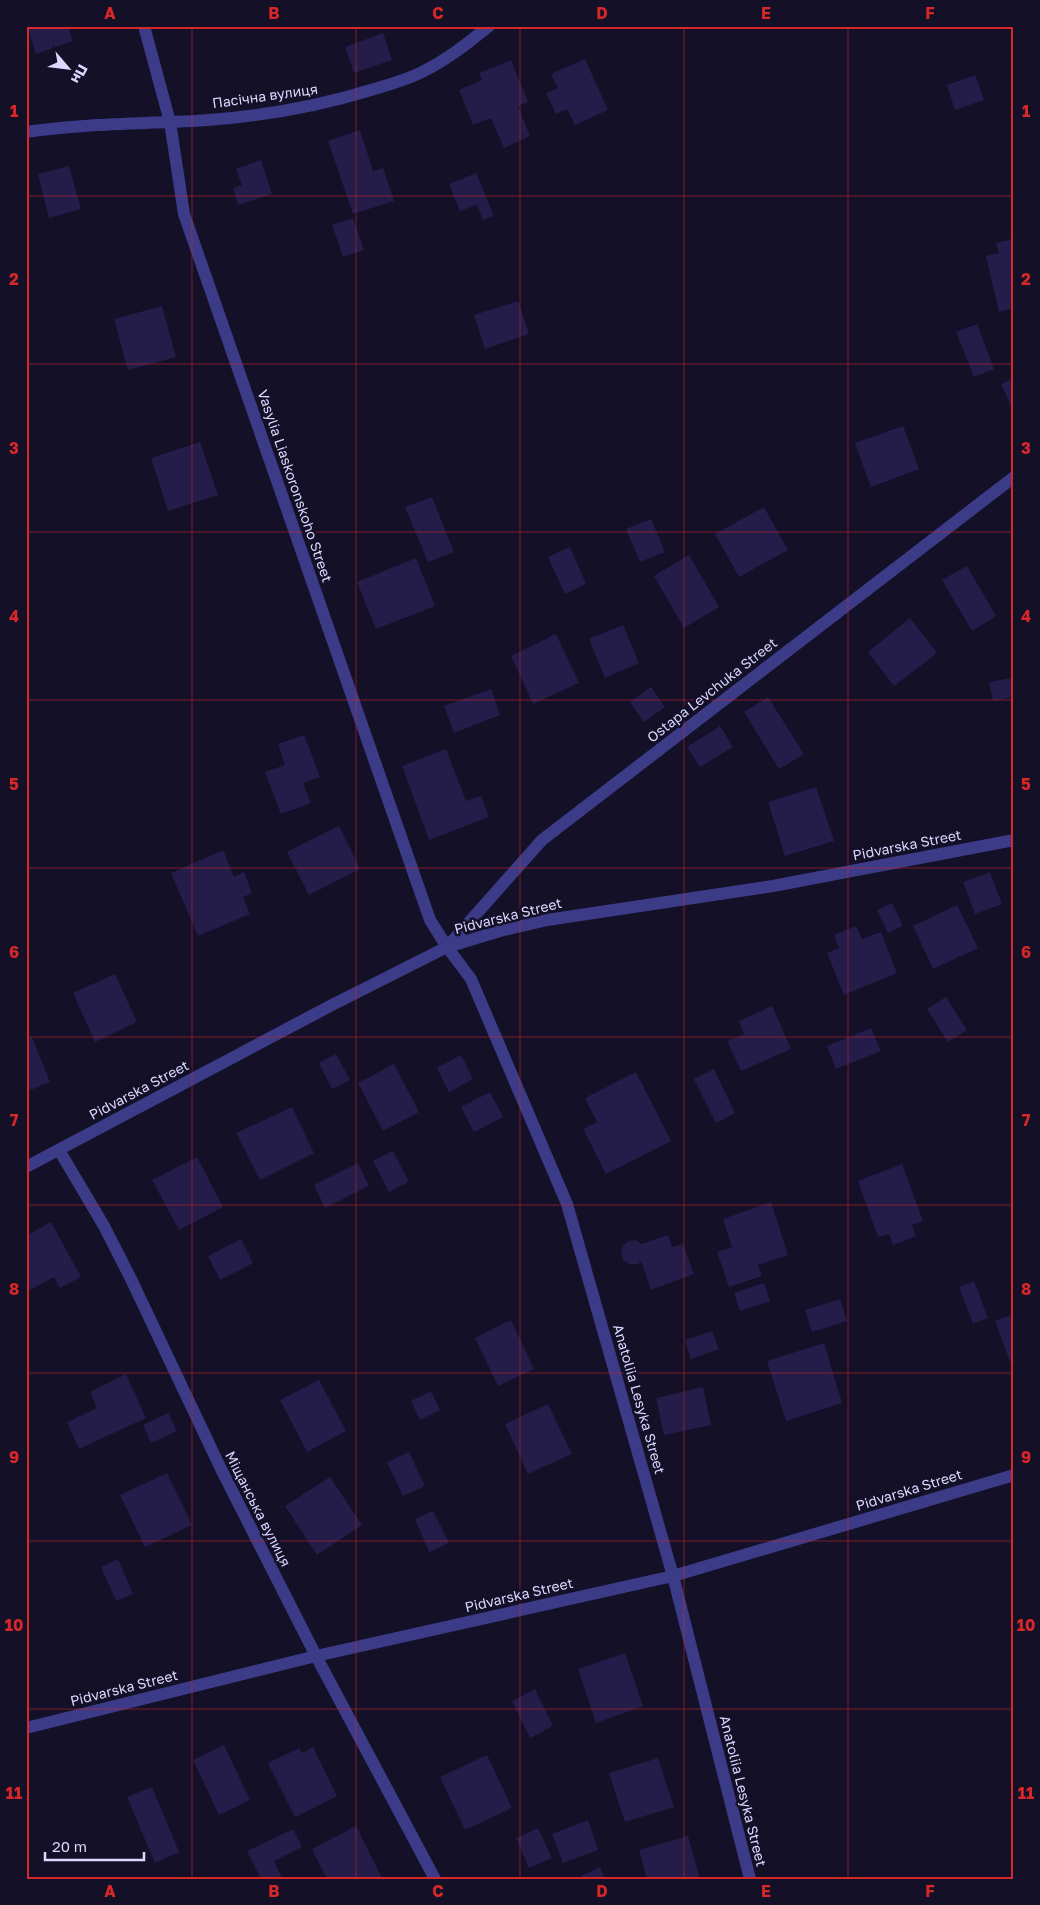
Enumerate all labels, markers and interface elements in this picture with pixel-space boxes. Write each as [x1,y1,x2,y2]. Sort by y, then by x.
text: A [104,3,116,23]
text: B [268,3,280,23]
text: C [432,3,444,23]
text: D [596,3,608,23]
text: E [761,3,771,23]
text: F [925,3,935,23]
north arrow [42,42,92,92]
text: Пн [68,62,92,87]
street label: Пасічна вулиця [211,80,319,111]
text: 1 [10,101,18,121]
text: 1 [1022,101,1030,121]
text: 2 [9,269,19,289]
text: 2 [1021,269,1031,289]
street label: Vasylia Liaskoronskoho Street [255,387,336,584]
text: 3 [9,438,19,458]
text: 3 [1021,438,1031,458]
text: 4 [9,606,19,626]
text: 4 [1021,606,1031,626]
street label: Ostapa Levchuka Street [643,634,780,746]
text: 5 [9,774,19,794]
text: 5 [1021,774,1031,794]
street label: Pidvarska Street [851,826,963,863]
street label: Pidvarska Street [452,894,563,937]
text: 6 [9,942,19,962]
text: 6 [1021,942,1031,962]
street label: Pidvarska Street [86,1056,191,1123]
text: 7 [10,1110,19,1130]
text: 7 [1022,1110,1031,1130]
text: 8 [9,1279,19,1299]
text: 8 [1021,1279,1031,1299]
street label: Anatoliia Lesyka Street [610,1322,669,1476]
text: 9 [9,1447,19,1467]
text: 9 [1021,1447,1031,1467]
street label: Міщанська вулиця [222,1448,295,1569]
street label: Pidvarska Street [854,1465,964,1514]
street label: Pidvarska Street [463,1574,575,1615]
text: 10 [5,1615,23,1635]
text: 10 [1017,1615,1035,1635]
street label: Pidvarska Street [68,1666,179,1709]
street label: Anatoliia Lesyka Street [716,1714,770,1868]
text: 11 [6,1783,22,1803]
text: 11 [1018,1783,1034,1803]
scale bar [45,1830,144,1862]
text: 20 m [52,1837,87,1855]
text: A [104,1881,116,1901]
text: B [268,1881,280,1901]
text: C [432,1881,444,1901]
text: D [596,1881,608,1901]
text: E [761,1881,771,1901]
text: F [925,1881,935,1901]

